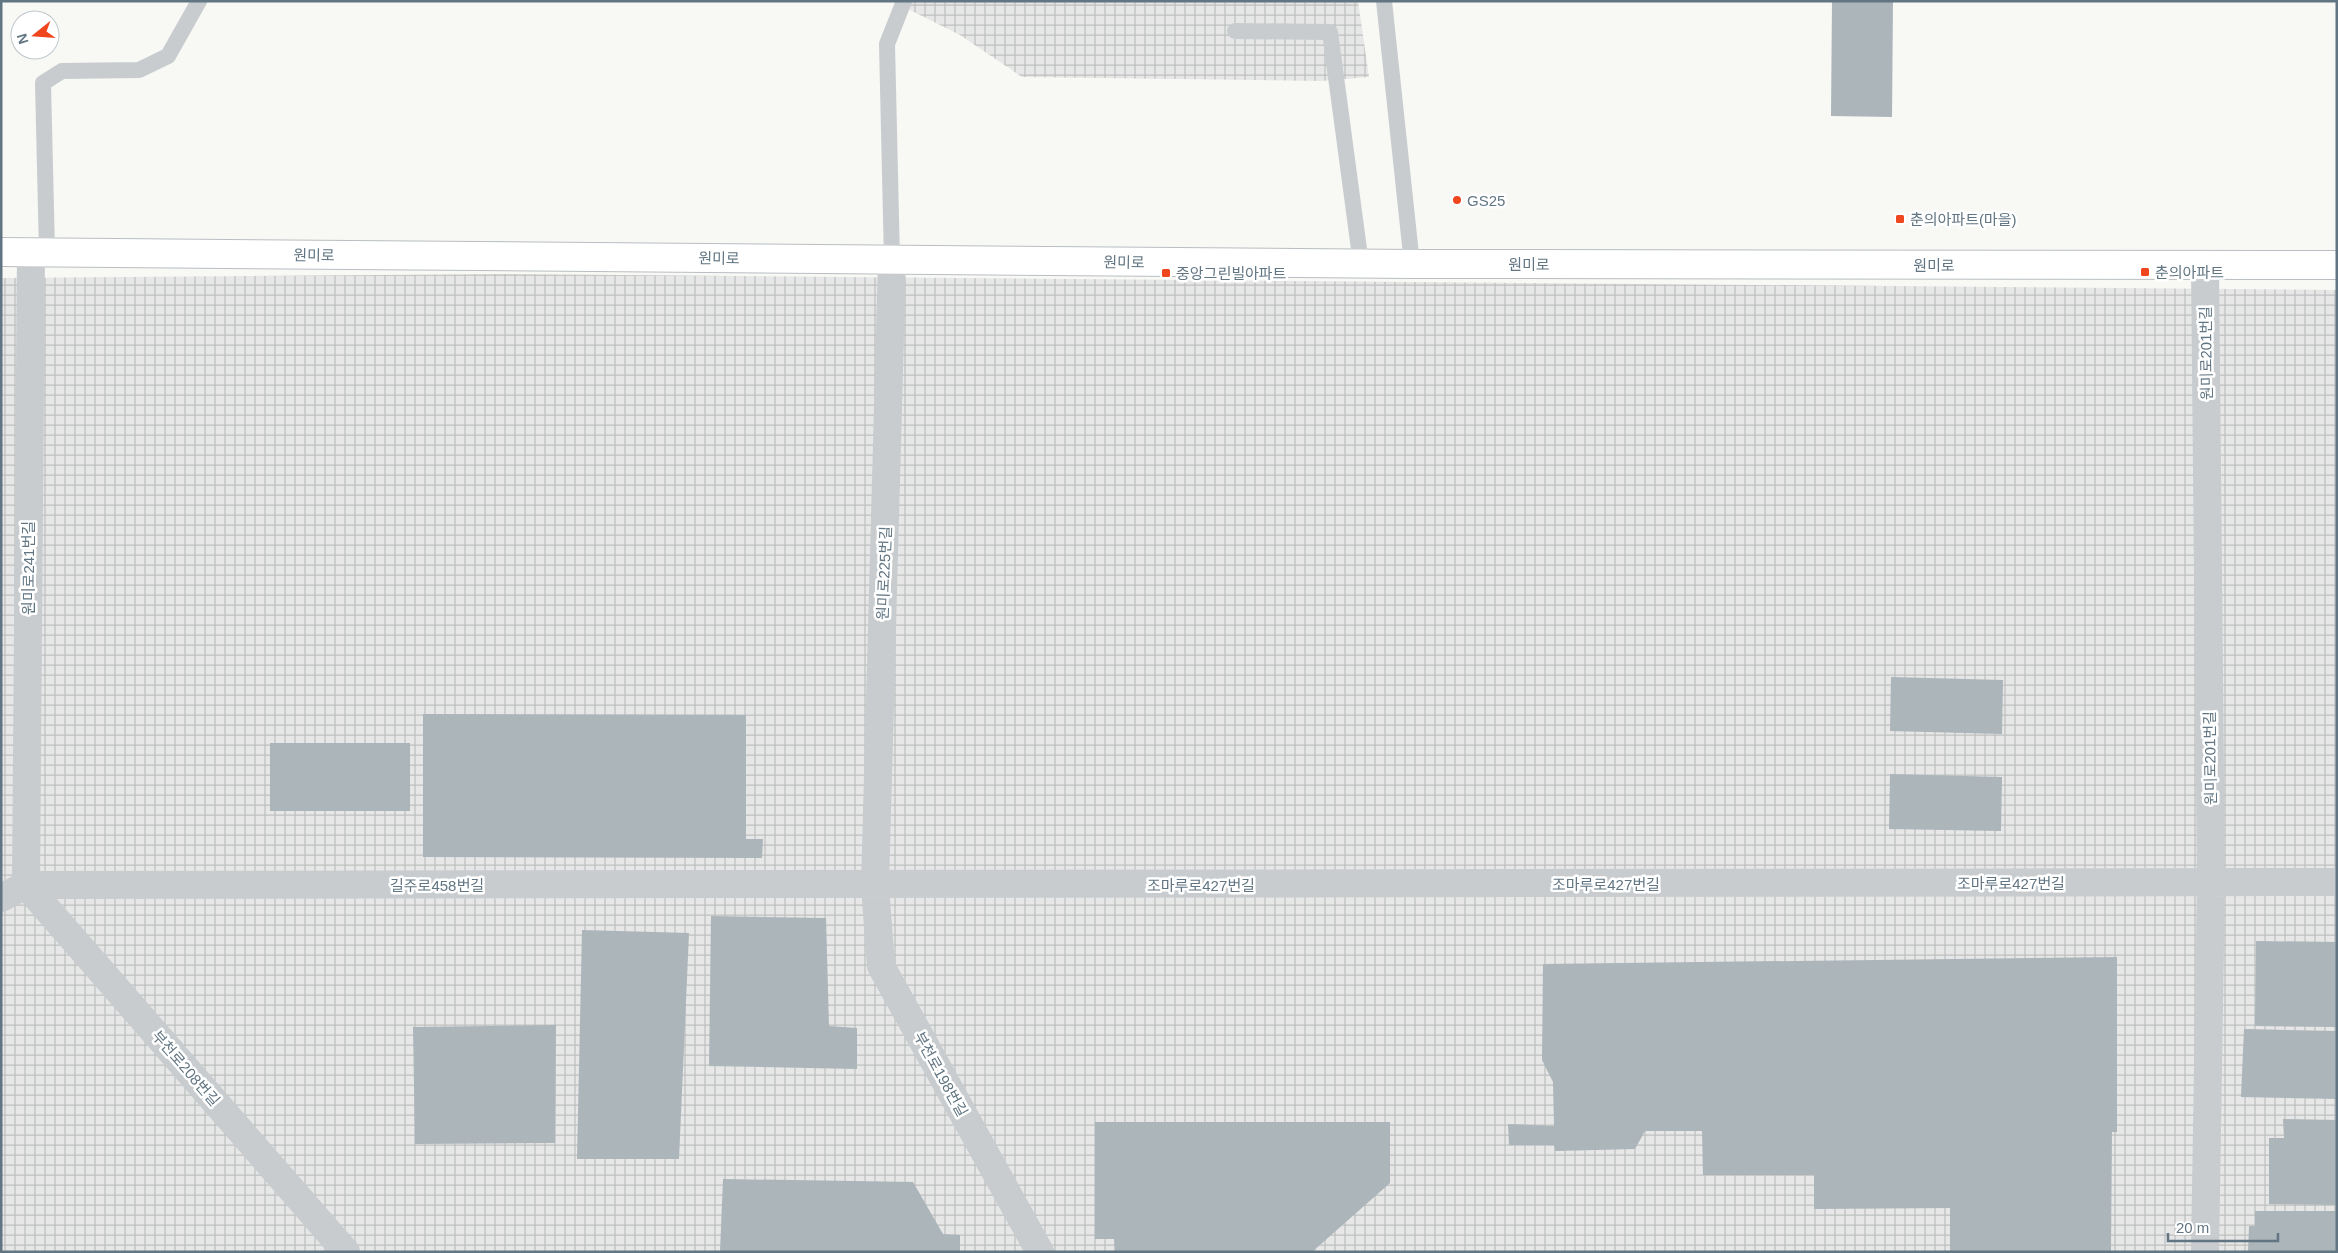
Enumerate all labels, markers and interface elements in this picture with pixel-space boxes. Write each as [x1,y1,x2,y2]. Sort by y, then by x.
north arrow [10,10,60,60]
text: N [13,32,32,46]
place label: GS25 [1467,192,1505,209]
marker: GS25 [1451,194,1463,206]
place label: 춘의아파트(마을) [1910,211,2017,228]
marker: 춘의아파트(마을) [1894,213,1906,225]
street label: 원미로 [293,246,335,264]
street label: 원미로 [698,249,740,267]
street label: 원미로 [1103,253,1145,271]
street label: 원미로 [1508,256,1550,273]
street label: 원미로 [1913,257,1955,274]
place label: 춘의아파트 [2155,264,2224,281]
place label: 중앙그린빌아파트 [1176,265,1287,282]
marker: 춘의아파트 [2139,266,2151,278]
marker: 중앙그린빌아파트 [1160,267,1172,279]
street label: 원미로201번길 [2197,306,2215,400]
street label: 원미로241번길 [20,521,37,615]
street label: 원미로225번길 [874,526,894,620]
street label: 원미로201번길 [2201,711,2219,805]
street label: 조마루로427번길 [1957,875,2065,892]
street label: 조마루로427번길 [1552,876,1660,893]
street label: 길주로458번길 [390,877,484,894]
street label: 조마루로427번길 [1147,877,1255,894]
street label: 부천로208번길 [149,1027,223,1109]
street label: 부천로198번길 [911,1029,971,1119]
scale bar [2168,1210,2278,1242]
text: 20 m [2176,1219,2209,1236]

